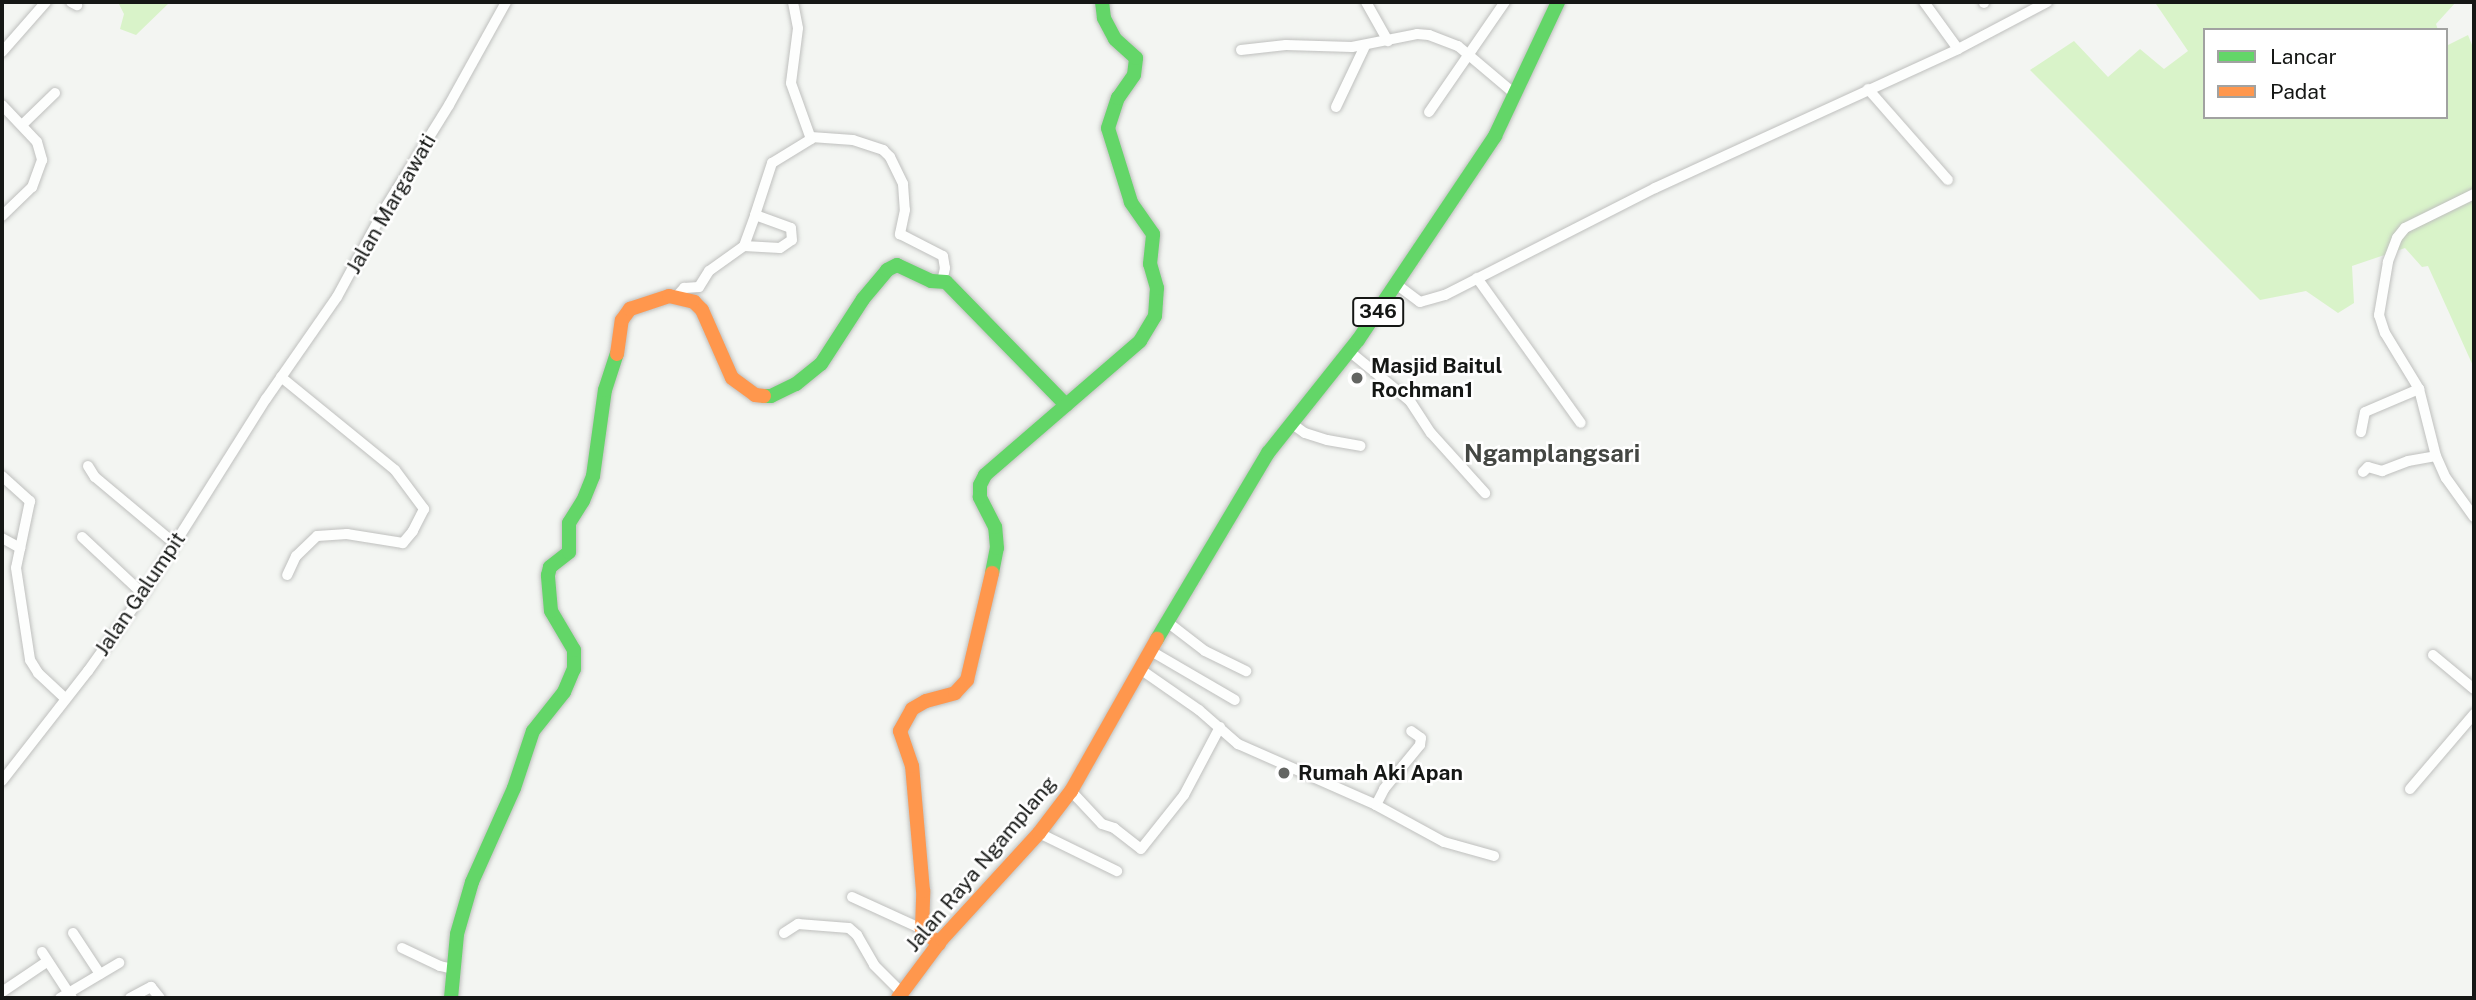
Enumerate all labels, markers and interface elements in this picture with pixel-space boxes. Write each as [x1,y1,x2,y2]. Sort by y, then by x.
legend [2203,28,2448,119]
text: Lancar [2270,44,2337,69]
text: Padat [2270,79,2327,104]
street label: Jalan Margawati [341,129,441,279]
road number: 346 [1352,296,1404,328]
place label: Masjid Baitul Rochman1 [1371,353,1502,403]
marker: Masjid Baitul Rochman1 [1349,370,1365,386]
district label: Ngamplangsari [1464,440,1640,468]
street label: Jalan Galumpit [89,527,191,661]
place label: Rumah Aki Apan [1298,760,1463,786]
marker: Rumah Aki Apan [1276,765,1292,781]
street label: Jalan Raya Ngamplang [900,771,1062,957]

